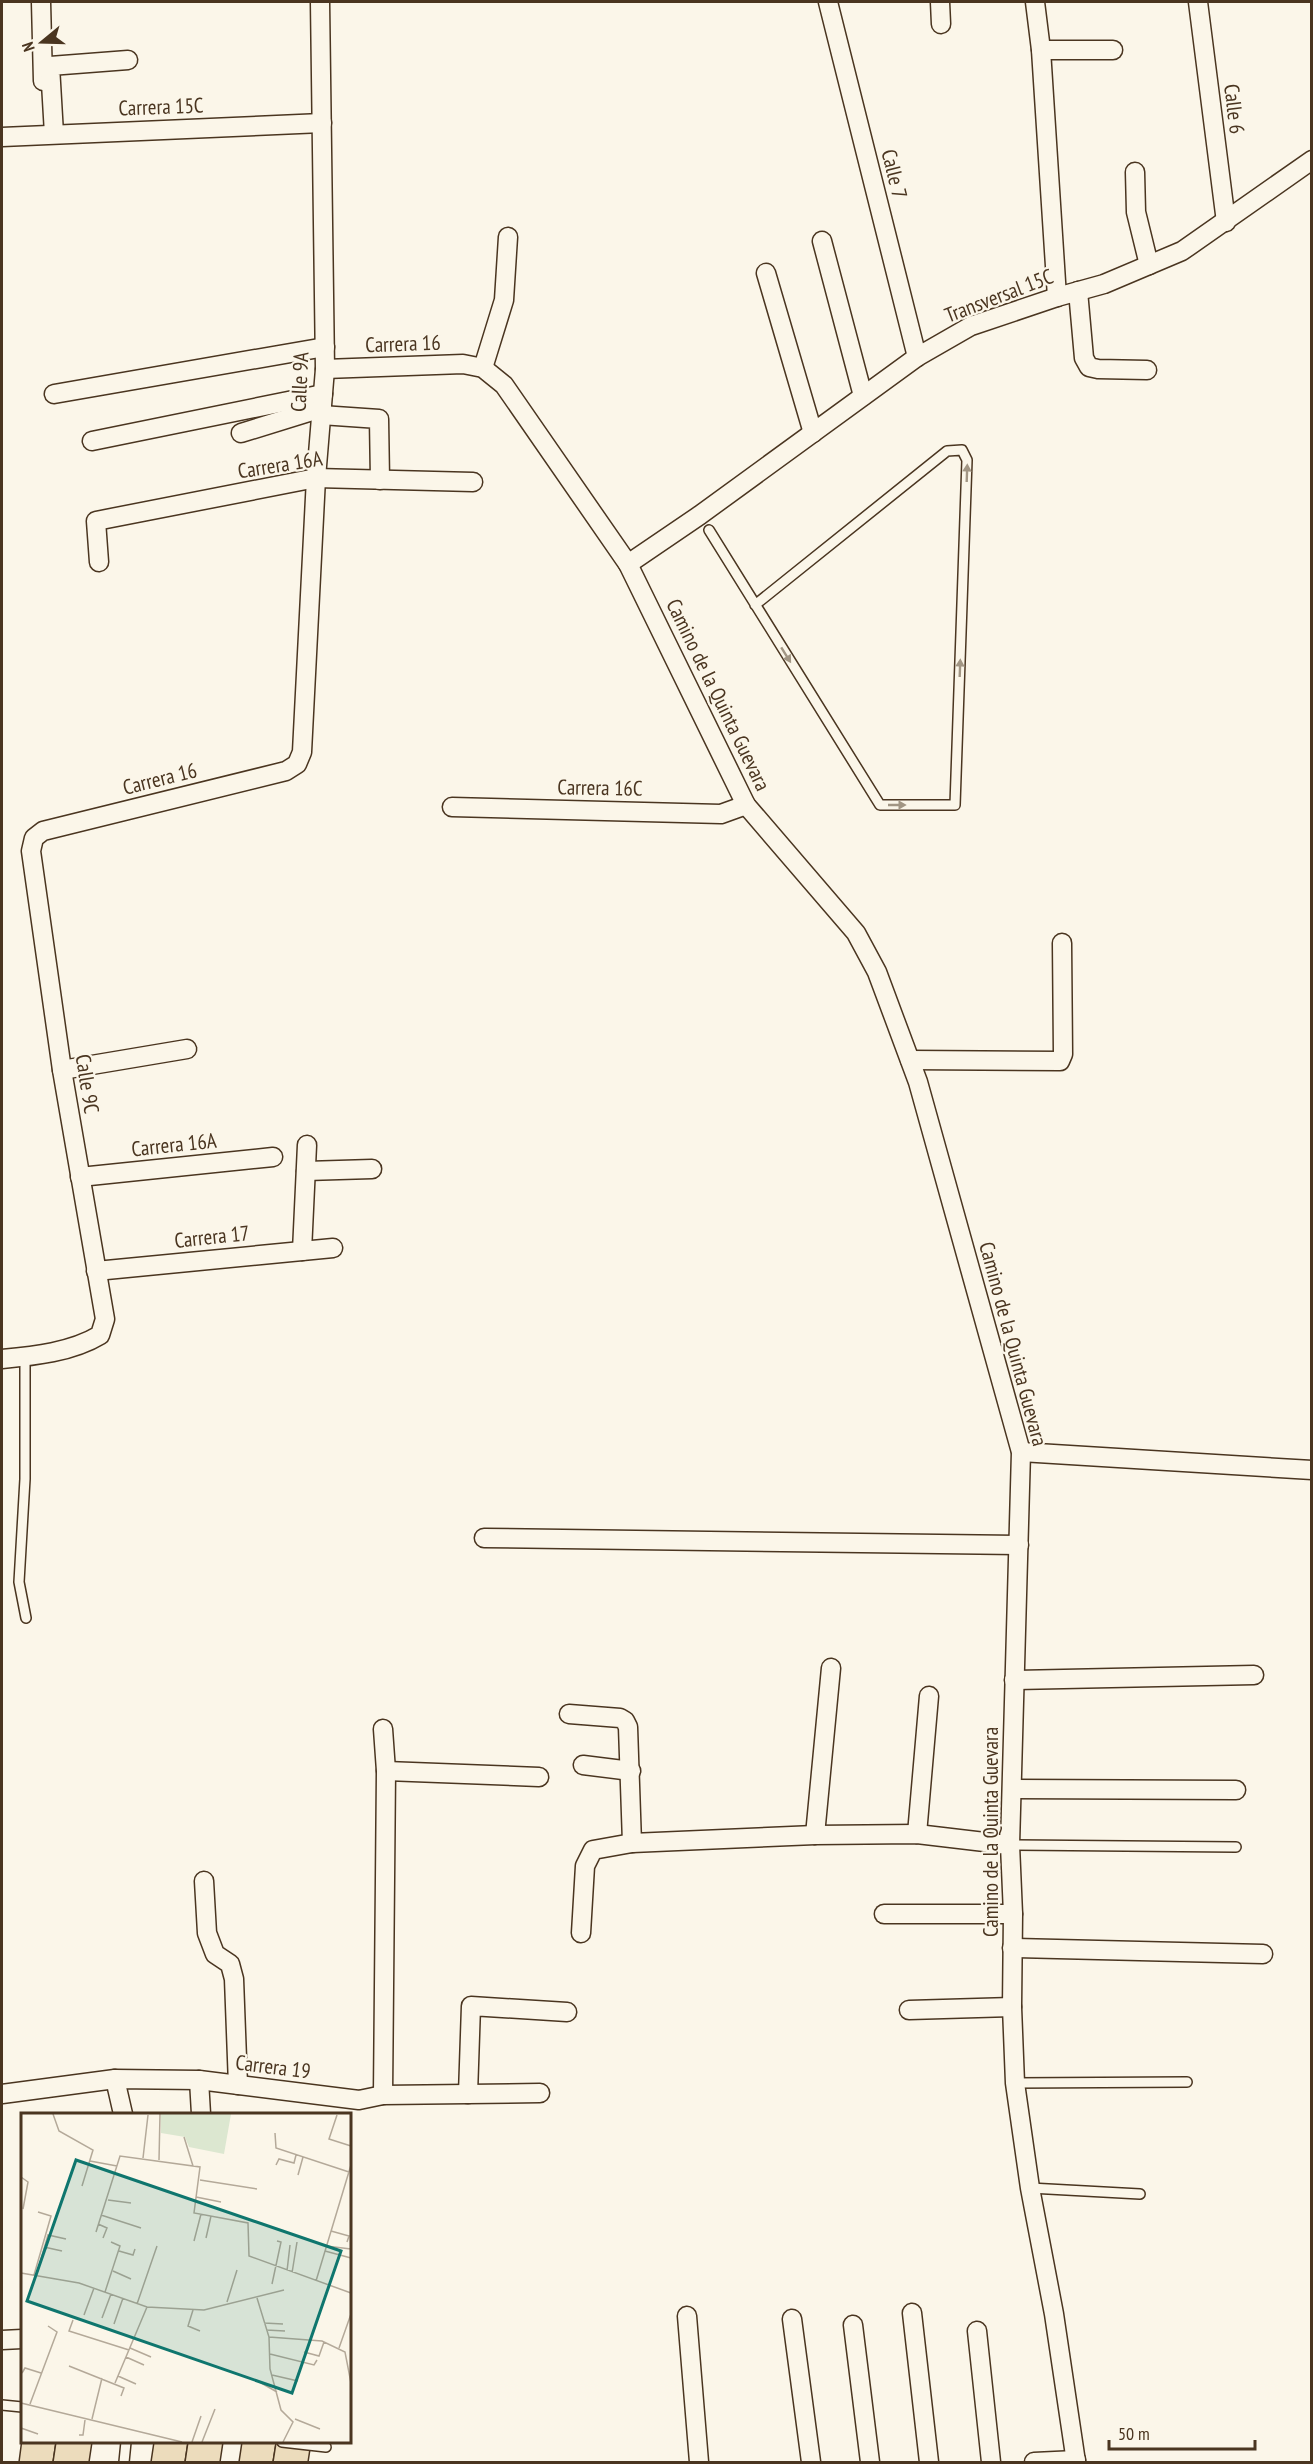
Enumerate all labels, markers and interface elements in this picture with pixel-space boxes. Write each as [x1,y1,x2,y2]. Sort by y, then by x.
north arrow [12,12,72,72]
text: N [17,40,39,54]
street label: Calle 6 [1218,82,1251,135]
street label: Carrera 15C [118,92,204,121]
street label: Calle 7 [875,146,914,201]
street label: Transversal 15C [941,262,1057,329]
street label: Carrera 16 [365,329,441,358]
street label: Calle 9A [284,351,315,413]
street label: Carrera 16A [236,444,324,485]
one-way arrow [962,463,971,482]
street label: Camino de la Quinta Guevara [660,594,777,795]
one-way arrow [780,647,791,663]
one-way arrow [955,658,965,677]
street label: Carrera 16 [120,756,200,801]
street label: Carrera 16C [557,773,643,802]
one-way arrow [888,800,907,810]
street label: Calle 9C [69,1052,106,1116]
street label: Carrera 16A [130,1127,218,1162]
street label: Carrera 17 [173,1219,251,1254]
street label: Camino de la Quinta Guevara [973,1239,1054,1449]
street label: Camino de la Quinta Guevara [977,1727,1004,1937]
street label: Carrera 19 [234,2049,312,2084]
inset map [21,2113,351,2443]
scale bar [1109,2413,1254,2451]
text: 50 m [1118,2422,1150,2445]

